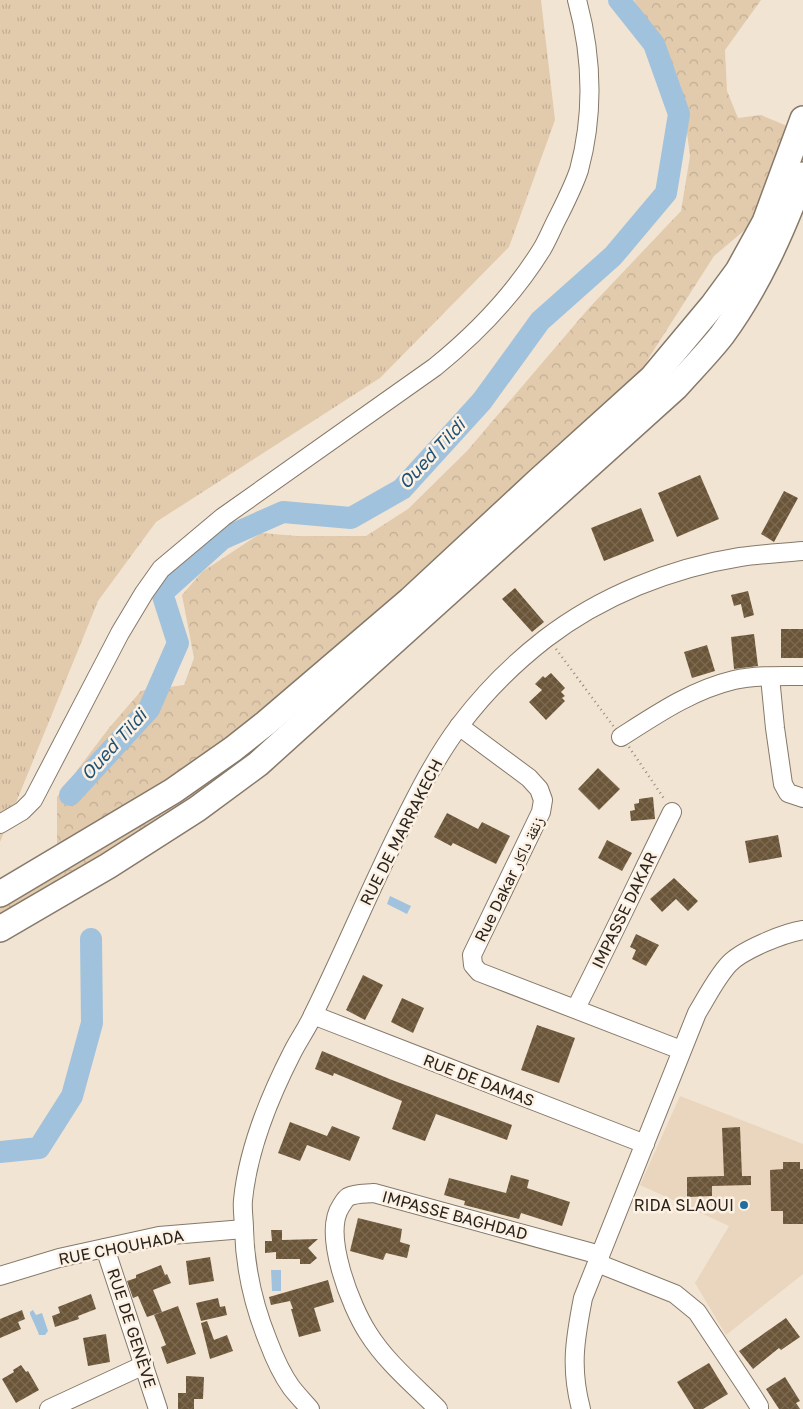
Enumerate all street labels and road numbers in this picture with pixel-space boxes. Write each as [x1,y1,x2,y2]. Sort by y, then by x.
street label: RUE DE MARRAKECH [355,755,447,909]
street label: Rue Dakar زنقة داكار [470,813,548,945]
street label: IMPASSE DAKAR [587,848,661,972]
street label: RUE DE DAMAS [421,1050,537,1110]
street label: IMPASSE BAGHDAD [380,1186,530,1244]
street label: RUE CHOUHADA [57,1225,186,1269]
street label: RUE DE GENÈVE [103,1266,161,1390]

